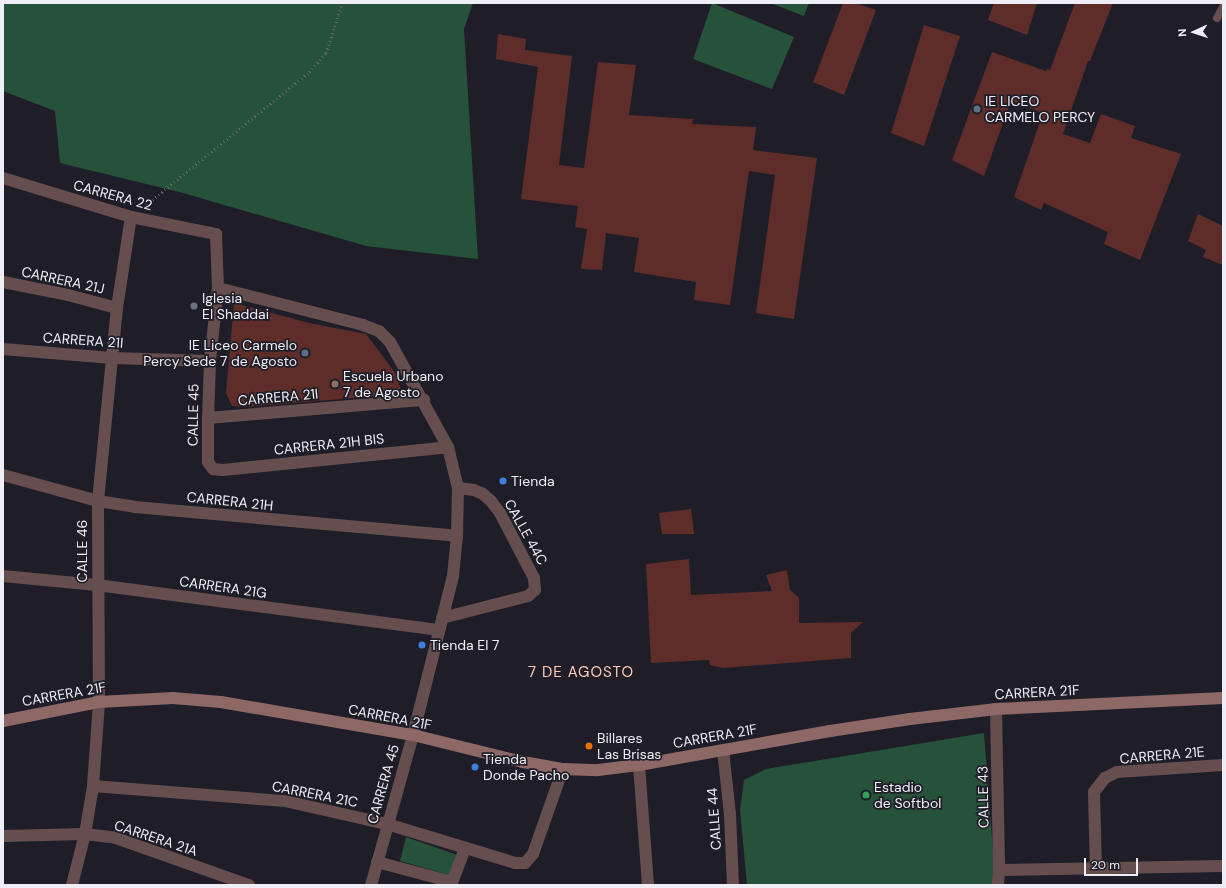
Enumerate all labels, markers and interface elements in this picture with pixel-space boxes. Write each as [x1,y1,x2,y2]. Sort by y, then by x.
north arrow [1174,12,1214,52]
text: N [1175,28,1189,37]
place label: IE LICEO CARMELO PERCY [985,93,1095,126]
marker: IE LICEO CARMELO PERCY [972,104,982,114]
street label: CARRERA 22 [72,176,154,214]
street label: CARRERA 21J [20,263,106,297]
place label: Iglesia El Shaddai [202,290,269,322]
marker: Iglesia El Shaddai [189,301,199,311]
street label: CARRERA 21I [42,329,124,351]
place label: IE Liceo Carmelo Percy Sede 7 de Agosto [143,337,297,370]
marker: IE Liceo Carmelo Percy Sede 7 de Agosto [300,348,310,358]
place label: Escuela Urbano 7 de Agosto [343,368,443,400]
marker: Escuela Urbano 7 de Agosto [330,379,340,389]
street label: CALLE 45 [184,384,202,446]
street label: CARRERA 21I [237,385,319,409]
street label: CARRERA 21H BIS [273,430,385,458]
place label: Tienda [511,473,555,489]
marker: Tienda [498,476,508,486]
street label: CARRERA 21H [186,488,274,514]
street label: CALLE 44C [501,496,551,568]
street label: CALLE 46 [74,520,90,582]
street label: CARRERA 21G [178,573,268,601]
place label: Tienda El 7 [430,637,500,653]
marker: Tienda El 7 [417,640,427,650]
district label: 7 DE AGOSTO [528,664,634,682]
street label: CARRERA 21F [21,678,107,710]
street label: CARRERA 21F [994,681,1080,703]
street label: CARRERA 21F [347,701,433,733]
street label: CARRERA 21F [672,720,758,752]
place label: Billares Las Brisas [597,730,661,762]
marker: Billares Las Brisas [584,741,594,751]
street label: CARRERA 45 [364,742,402,826]
street label: CARRERA 21E [1119,743,1205,767]
place label: Tienda Donde Pacho [483,751,569,784]
marker: Tienda Donde Pacho [470,762,480,772]
street label: CALLE 43 [974,766,992,828]
street label: CARRERA 21C [270,777,360,811]
place label: Estadio de Softbol [874,779,941,812]
street label: CALLE 44 [703,787,725,851]
marker: Estadio de Softbol [861,790,871,800]
street label: CARRERA 21A [112,817,200,859]
scale bar [1086,850,1140,876]
text: 20 m [1091,857,1120,873]

